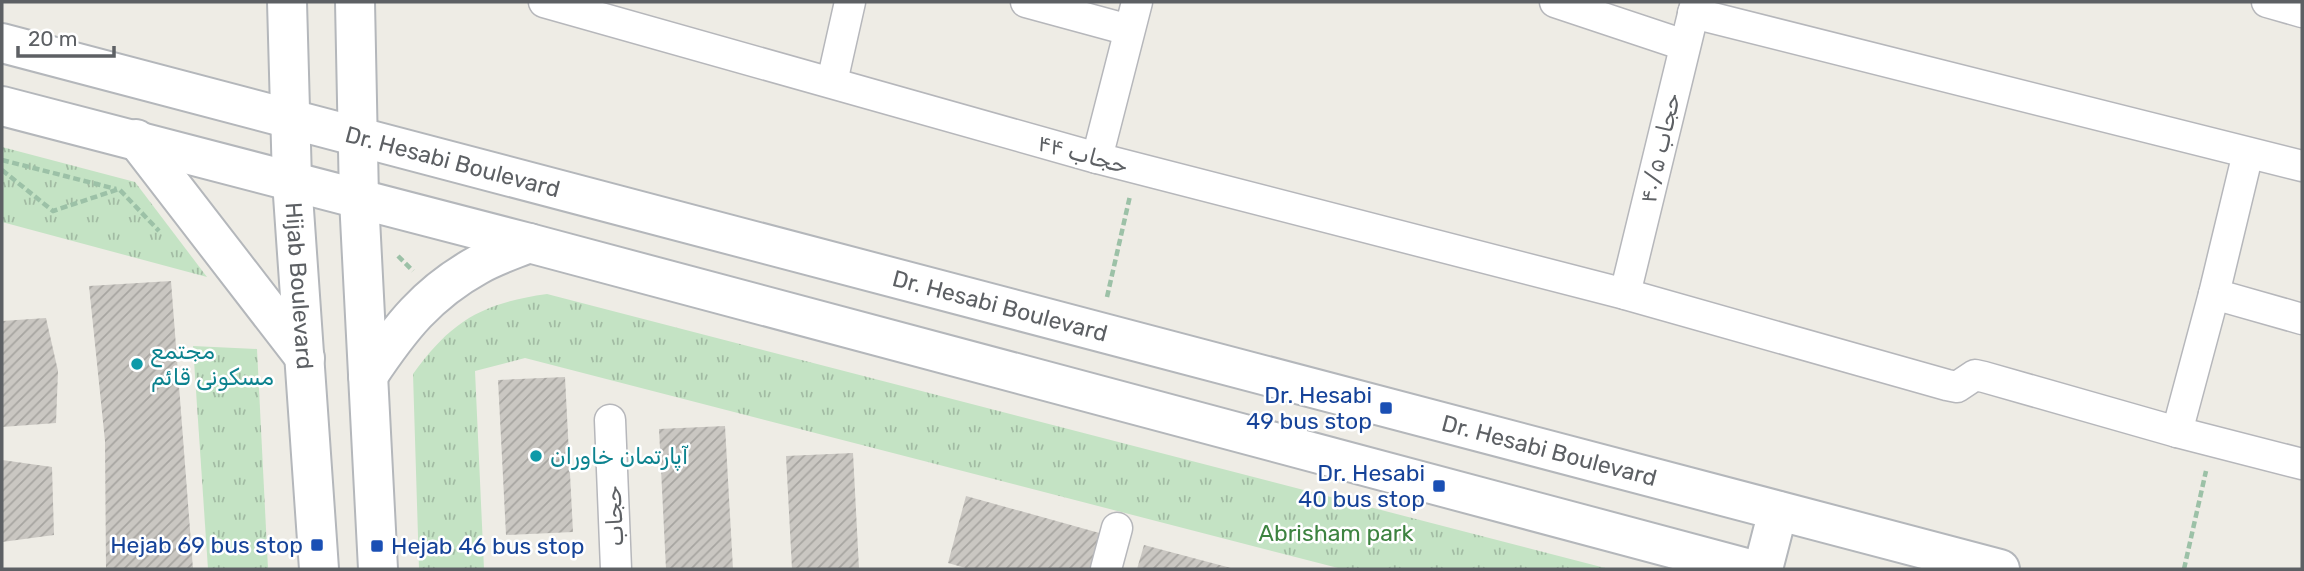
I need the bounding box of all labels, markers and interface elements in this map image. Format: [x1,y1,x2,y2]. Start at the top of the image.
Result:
scale bar [18,14,114,58]
text: 20 m [28,26,77,51]
street label: حجاب ۴۰/۵ [1634,90,1686,206]
street label: Dr. Hesabi Boulevard [342,120,563,203]
street label: حجاب ۴۴ [1035,129,1131,179]
street label: Hijab Boulevard [280,201,319,370]
street label: Dr. Hesabi Boulevard [889,264,1110,347]
place label: مجتمع مسکونی قائم [151,337,274,392]
marker: مجتمع مسکونی قائم [129,356,145,372]
place label: Dr. Hesabi 49 bus stop [1246,381,1372,435]
marker: Dr. Hesabi 49 bus stop [1378,400,1394,416]
street label: Dr. Hesabi Boulevard [1439,409,1660,492]
place label: آپارتمان خاوران [550,442,689,472]
marker: آپارتمان خاوران [528,448,544,464]
place label: Dr. Hesabi 40 bus stop [1298,459,1425,513]
marker: Dr. Hesabi 40 bus stop [1431,478,1447,494]
street label: حجاب [598,485,630,547]
park label: Abrisham park [1259,519,1414,547]
place label: Hejab 69 bus stop [110,531,303,559]
place label: Hejab 46 bus stop [391,532,584,560]
marker: Hejab 69 bus stop [309,537,325,553]
marker: Hejab 46 bus stop [369,538,385,554]

